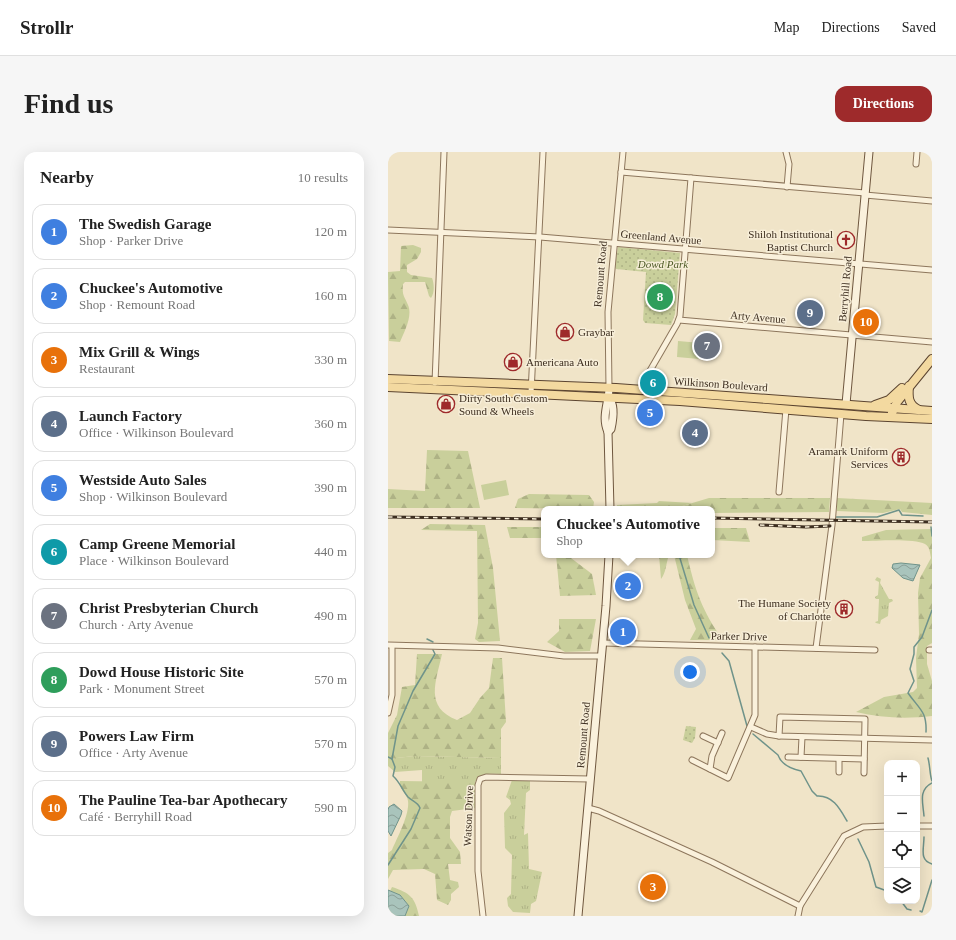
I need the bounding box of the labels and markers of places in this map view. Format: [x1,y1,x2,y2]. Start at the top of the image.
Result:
place label: Shiloh Institutional Baptist Church [748,228,833,253]
church icon: Shiloh Institutional Baptist Church [836,230,856,250]
pin: 8 [647,282,673,312]
pin: 9 [797,298,823,328]
pin: 10 [853,307,879,337]
shop icon: Graybar [555,322,575,342]
place label: Graybar [578,326,614,338]
pin: 7 [694,331,720,361]
shop icon: Americana Auto [503,352,523,372]
place label: Americana Auto [526,356,599,368]
pin: 6 [640,368,666,398]
place label: Dirty South Custom Sound & Wheels [459,392,548,417]
shop icon: Dirty South Custom Sound & Wheels [436,394,456,414]
pin: 5 [637,398,663,428]
pin: 4 [682,418,708,448]
place label: Aramark Uniform Services [808,445,888,470]
building icon: Aramark Uniform Services [891,447,911,467]
pin: 2 [615,571,641,601]
place label: The Humane Society of Charlotte [738,597,831,622]
building icon: The Humane Society of Charlotte [834,599,854,619]
pin: 1 [610,617,636,647]
pin: 3 [640,872,666,902]

